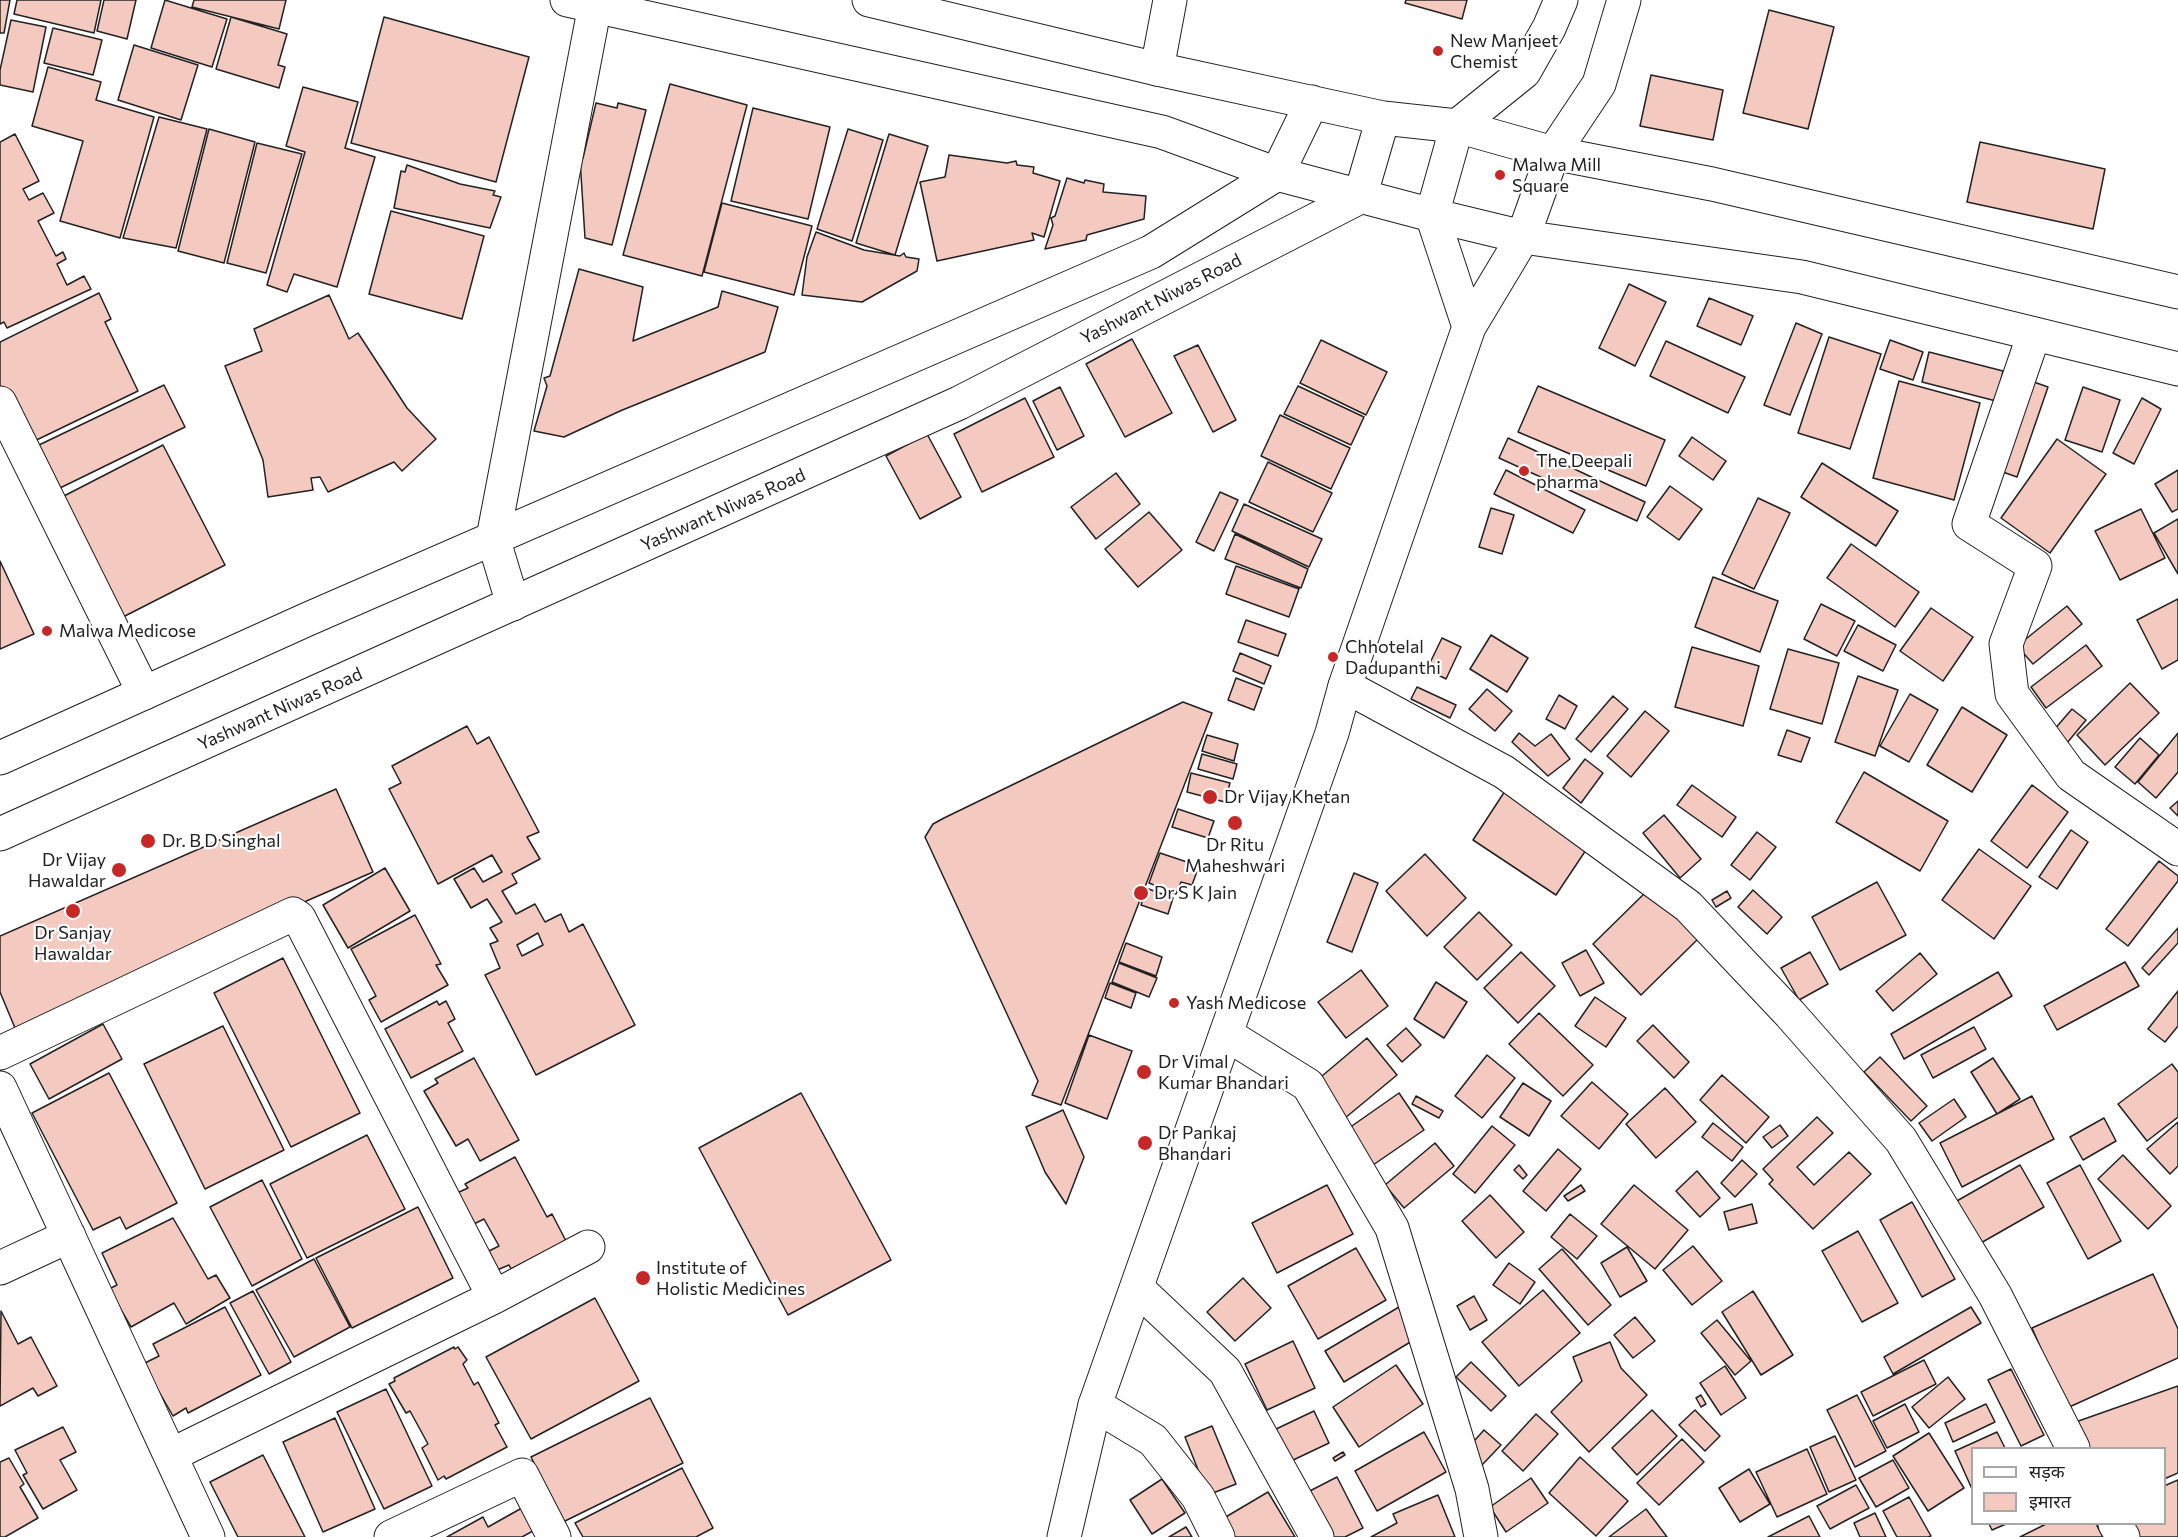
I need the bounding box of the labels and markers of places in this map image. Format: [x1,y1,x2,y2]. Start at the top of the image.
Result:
place label: New Manjeet Chemist [1450,30,1558,72]
marker: New Manjeet Chemist [1431,44,1445,58]
place label: Malwa Mill Square [1512,154,1601,196]
marker: Malwa Mill Square [1493,168,1507,182]
place label: The Deepali pharma [1536,450,1632,492]
marker: The Deepali pharma [1517,464,1531,478]
place label: Malwa Medicose [59,620,196,642]
marker: Malwa Medicose [40,624,54,638]
place label: Chhotelal Dadupanthi [1345,636,1441,678]
marker: Chhotelal Dadupanthi [1326,650,1340,664]
place label: Dr Vijay Khetan [1224,786,1350,808]
marker: Dr Vijay Khetan [1201,788,1219,806]
marker: Dr Ritu Maheshwari [1226,814,1244,832]
place label: Dr. B D Singhal [162,830,281,852]
marker: Dr. B D Singhal [139,832,157,850]
place label: Dr Ritu Maheshwari [1185,834,1285,876]
place label: Dr Vijay Hawaldar [28,849,106,892]
marker: Dr Vijay Hawaldar [110,861,128,879]
place label: Dr S K Jain [1154,882,1237,904]
marker: Dr S K Jain [1132,884,1150,902]
marker: Dr Sanjay Hawaldar [64,902,82,920]
place label: Dr Sanjay Hawaldar [34,922,112,964]
place label: Yash Medicose [1186,992,1306,1014]
marker: Yash Medicose [1167,996,1181,1010]
place label: Dr Vimal Kumar Bhandari [1158,1051,1289,1094]
marker: Dr Vimal Kumar Bhandari [1135,1063,1153,1081]
place label: Dr Pankaj Bhandari [1158,1122,1237,1164]
marker: Dr Pankaj Bhandari [1136,1134,1154,1152]
place label: Institute of Holistic Medicines [656,1257,805,1300]
marker: Institute of Holistic Medicines [634,1269,652,1287]

